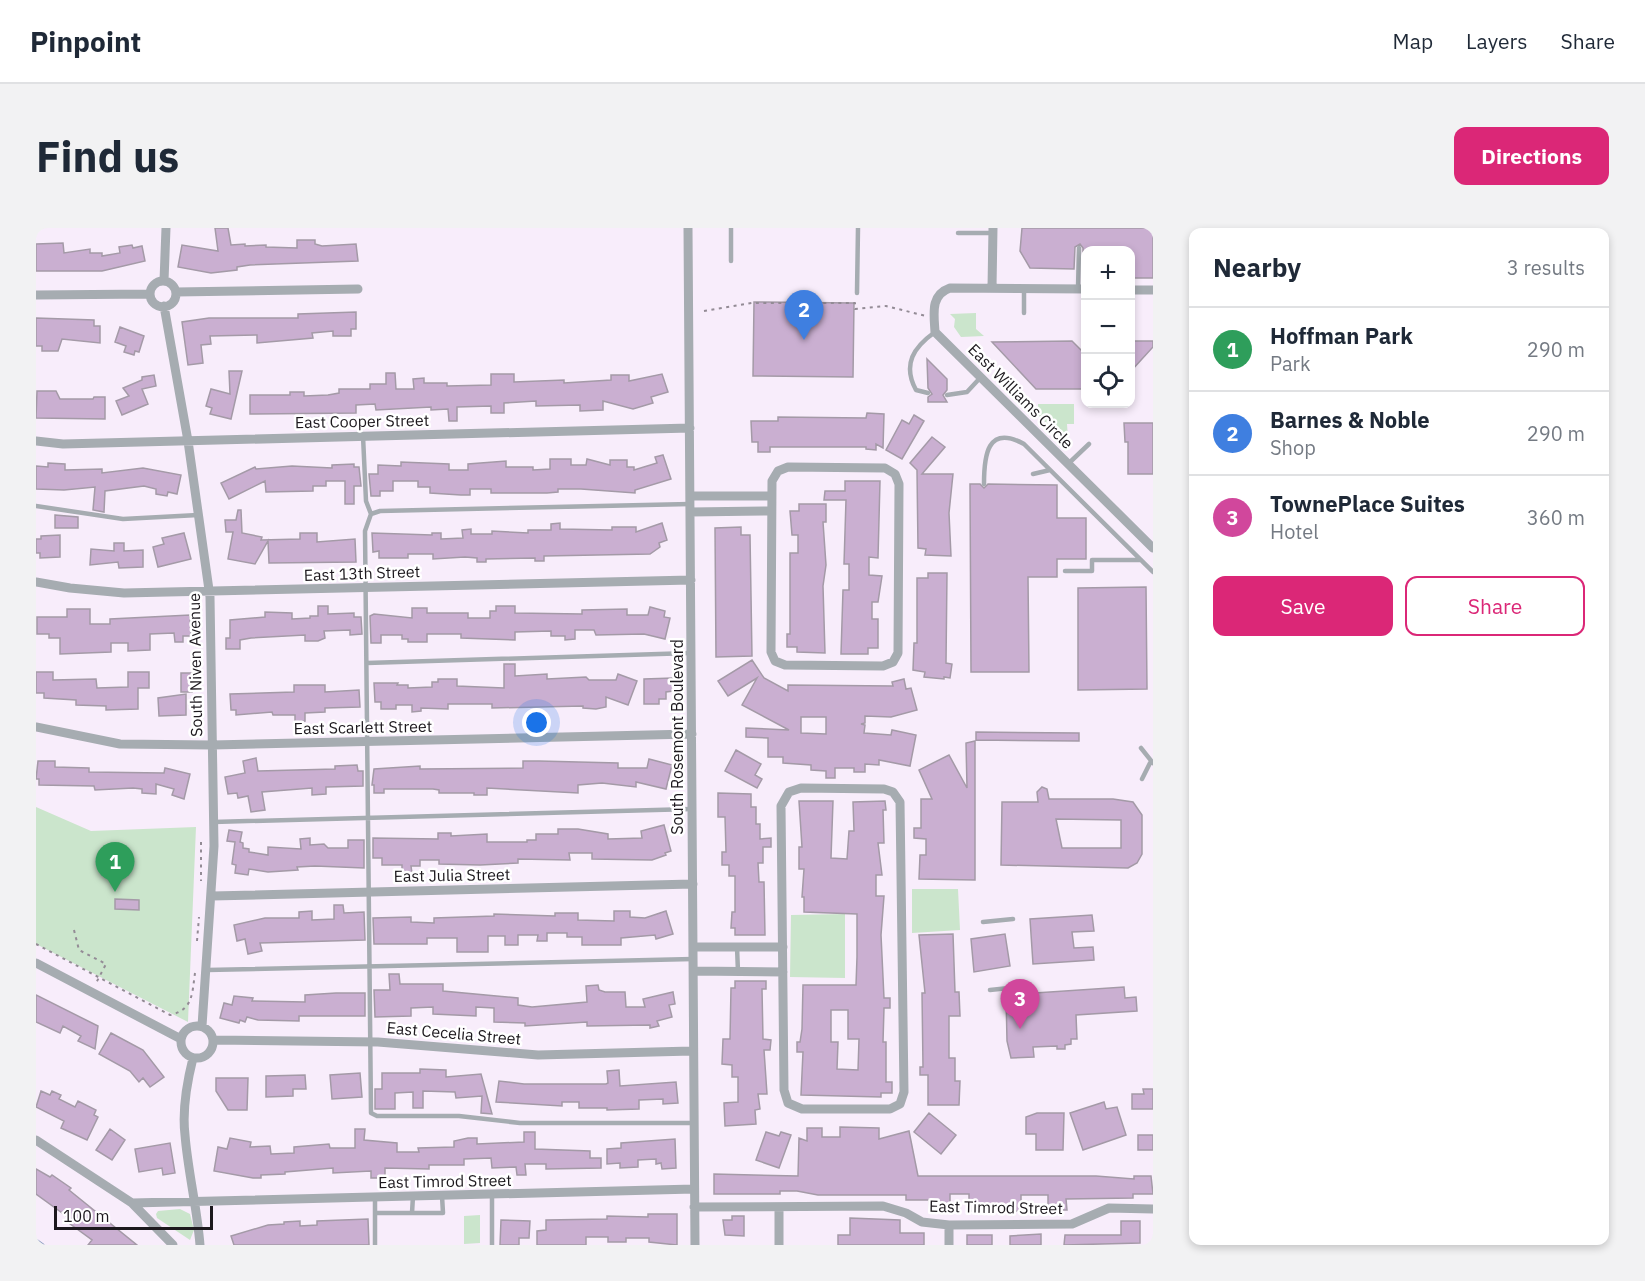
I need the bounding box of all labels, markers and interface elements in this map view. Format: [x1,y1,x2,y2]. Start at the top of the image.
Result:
text: Pinpoint [30,23,141,60]
text: Map [1393,27,1433,55]
text: Layers [1466,27,1528,55]
text: Share [1561,27,1615,55]
button: Directions [1454,127,1609,185]
text: Find us [36,129,179,184]
map controls [1081,246,1135,408]
button: + [1081,246,1135,300]
text: Nearby [1213,250,1301,284]
text: 3 results [1507,254,1585,281]
pin: 2 [784,291,824,340]
button: − [1081,300,1135,354]
text: Hoffman Park [1270,321,1413,350]
text: 1 [1227,336,1239,363]
text: 290 m [1527,336,1585,363]
street label: East Williams Circle [964,339,1078,453]
text: Park [1270,350,1310,377]
button: locate [1081,354,1135,408]
text: Barnes & Noble [1270,405,1430,434]
street label: East Cooper Street [295,410,429,432]
text: 2 [1227,420,1239,447]
text: 290 m [1527,420,1585,447]
text: Shop [1270,434,1316,461]
text: TownePlace Suites [1270,489,1465,518]
text: 3 [1227,504,1239,531]
text: 360 m [1527,504,1585,531]
text: Hotel [1270,518,1319,545]
street label: East 13th Street [303,561,421,585]
button: Save [1213,576,1393,636]
button: Share [1405,576,1585,636]
street label: South Niven Avenue [184,593,206,737]
street label: South Rosemont Boulevard [667,639,687,835]
your location [522,708,551,737]
street label: East Scarlett Street [294,716,432,738]
pin: 1 [96,842,134,892]
street label: East Julia Street [393,864,511,886]
pin: 3 [1000,980,1040,1029]
street label: East Cecelia Street [386,1017,522,1049]
street label: East Timrod Street [378,1170,512,1192]
street label: East Timrod Street [929,1196,1063,1218]
scale bar [54,1203,213,1230]
text: 100 m [63,1206,110,1226]

